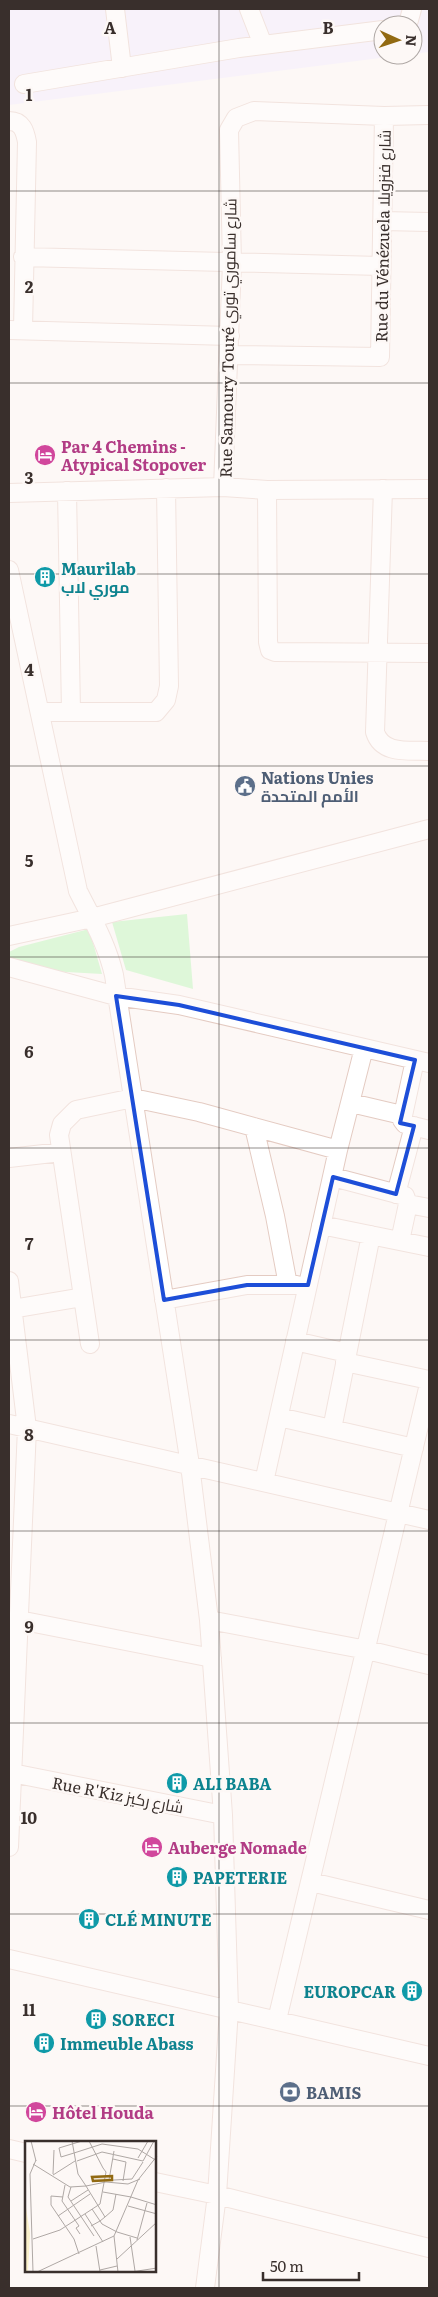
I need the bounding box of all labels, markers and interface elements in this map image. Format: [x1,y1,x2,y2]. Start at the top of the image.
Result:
text: A [104,15,116,39]
text: B [322,15,334,39]
north arrow [373,15,423,65]
text: N [402,34,422,47]
text: 1 [26,82,33,106]
street label: Rue du Vénézuela شارع فنزويلا [368,129,397,343]
street label: Rue Samoury Touré شارع ساموري توري [213,198,244,478]
text: 2 [25,274,34,298]
place label: Par 4 Chemins - Atypical Stopover [61,434,207,476]
hotel icon: Par 4 Chemins - Atypical Stopover [33,443,57,467]
text: 3 [25,465,34,489]
place label: Maurilab موري لاب [61,556,136,600]
building icon: Maurilab موري لاب [33,565,57,589]
text: 4 [24,657,34,681]
place label: Nations Unies الأمم المتحدة [261,765,373,808]
public building icon: Nations Unies الأمم المتحدة [233,774,257,798]
text: 5 [25,848,34,872]
text: 6 [24,1039,34,1063]
text: 7 [25,1231,34,1255]
text: 8 [24,1422,34,1446]
text: 9 [24,1614,34,1638]
street label: Rue R'Kiz شارع ركيز [50,1769,186,1820]
building icon: ALI BABA [165,1771,189,1795]
place label: ALI BABA [193,1771,271,1795]
text: 10 [21,1805,37,1829]
hotel icon: Auberge Nomade [140,1835,164,1859]
place label: Auberge Nomade [168,1835,307,1859]
building icon: PAPETERIE [165,1865,189,1889]
place label: PAPETERIE [193,1865,287,1889]
building icon: CLÉ MINUTE [77,1907,101,1931]
place label: CLÉ MINUTE [105,1907,212,1931]
place label: EUROPCAR [304,1979,396,2003]
building icon: EUROPCAR [400,1979,424,2003]
text: 11 [22,1997,36,2021]
building icon: SORECI [84,2007,108,2031]
place label: SORECI [112,2007,175,2031]
building icon: Immeuble Abass [32,2031,56,2055]
place label: Immeuble Abass [60,2031,194,2055]
bank icon: BAMIS [278,2080,302,2104]
place label: BAMIS [306,2080,361,2104]
hotel icon: Hôtel Houda [24,2100,48,2124]
place label: Hôtel Houda [52,2100,154,2124]
inset map [25,2141,156,2272]
scale bar [263,2250,359,2282]
text: 50 m [270,2254,304,2277]

